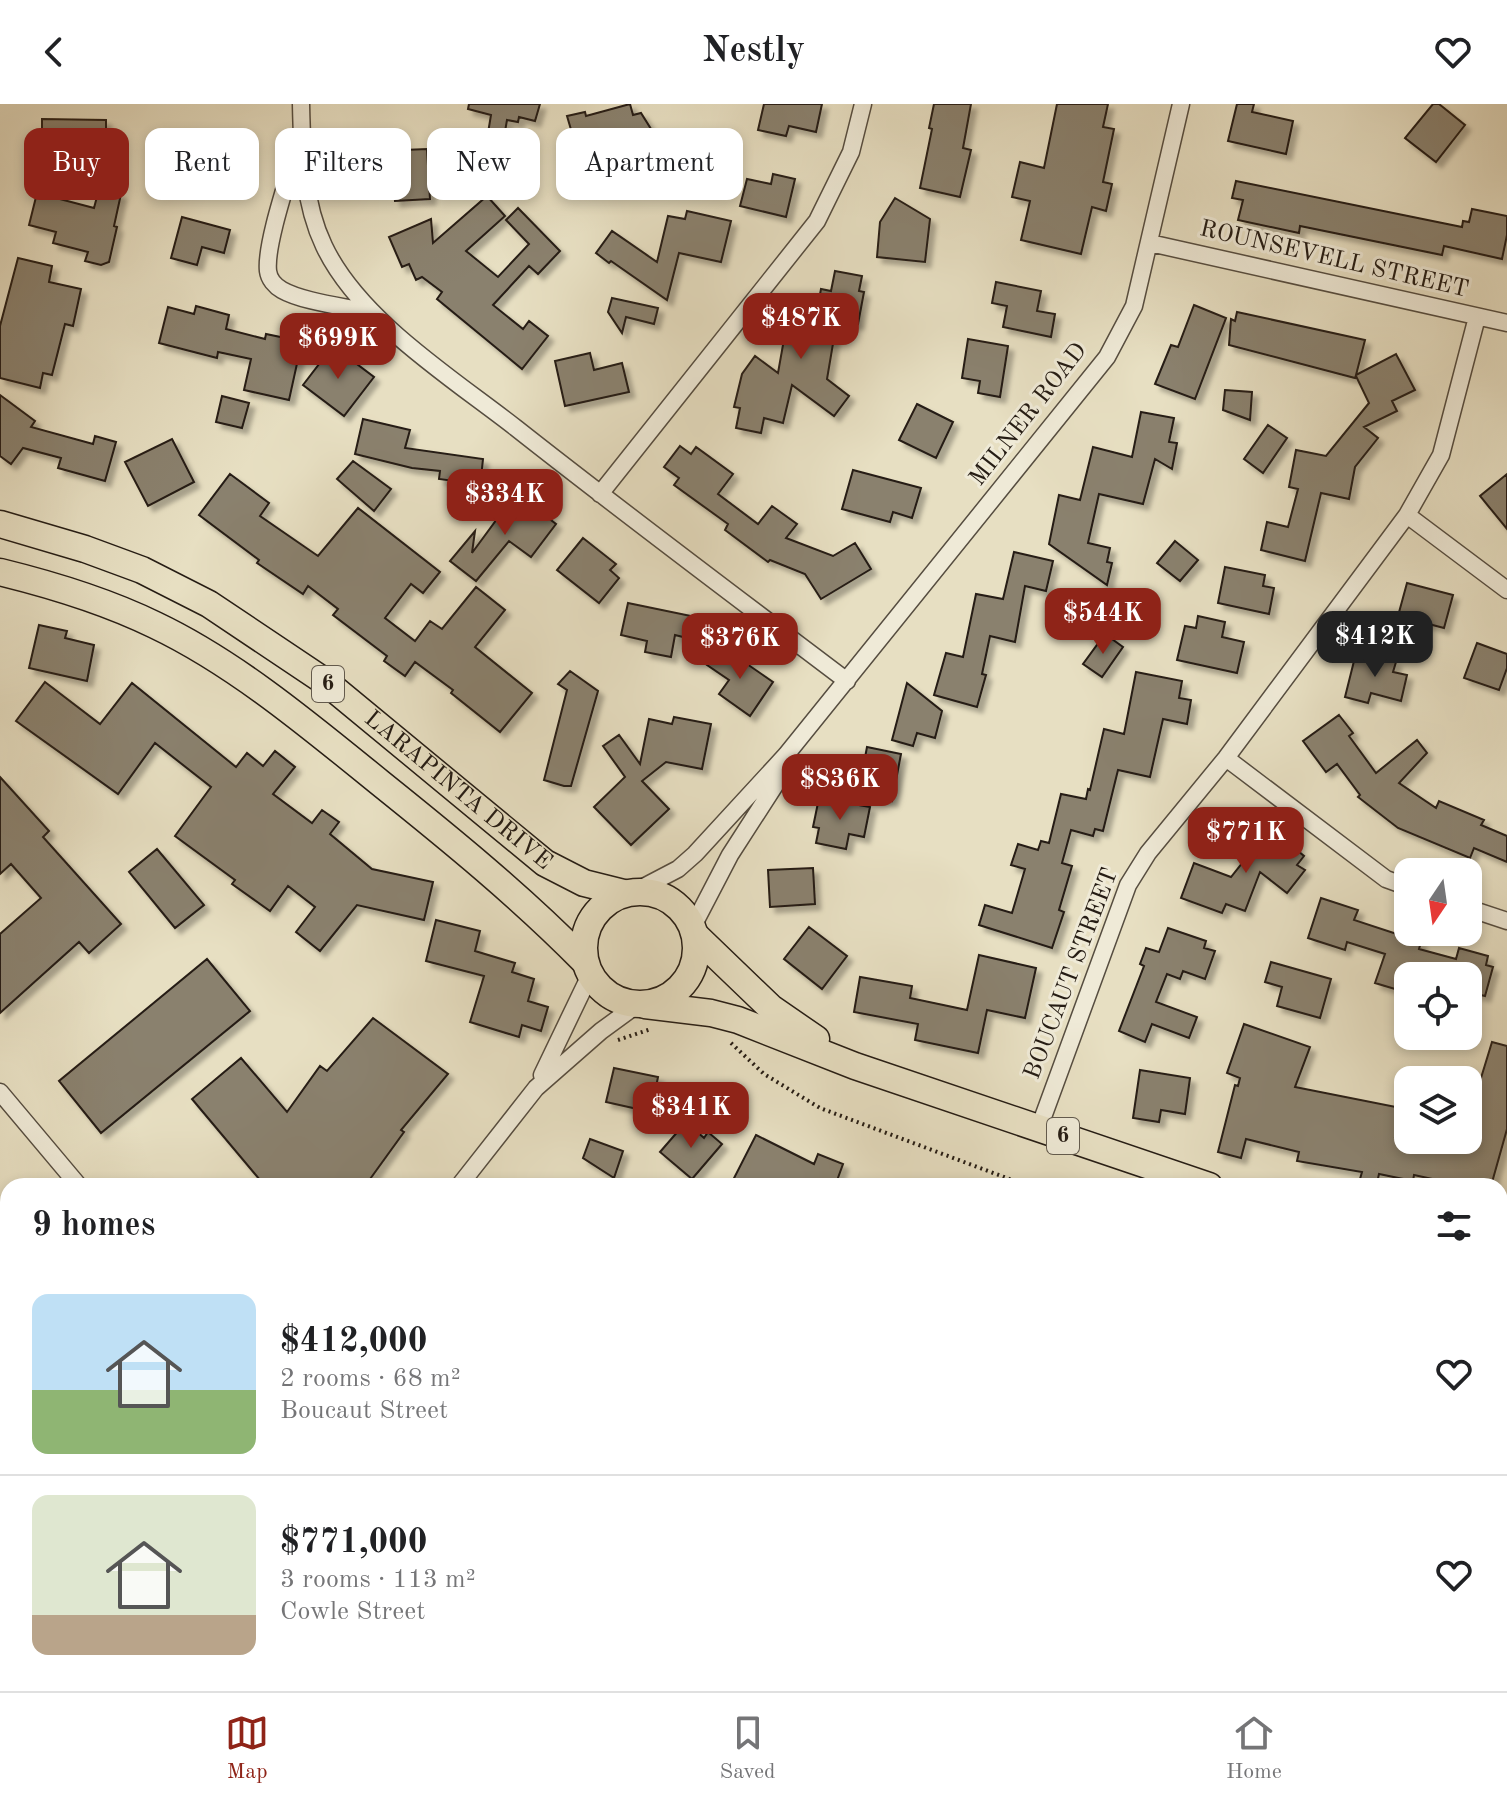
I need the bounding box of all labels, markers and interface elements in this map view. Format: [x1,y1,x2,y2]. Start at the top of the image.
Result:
icon: back [32,30,76,74]
icon: heart [1431,30,1475,74]
text: Nestly [702,34,805,70]
chip: Buy [24,128,129,200]
chip: Rent [145,128,259,200]
chip: Filters [275,128,411,200]
chip: New [427,128,540,200]
chip: Apartment [556,128,743,200]
street label: ROUNSEVELL STREET [1197,217,1471,303]
pin: $487K [745,293,857,361]
text: $487K [761,306,841,332]
pin: $699K [282,313,394,381]
text: $699K [298,326,378,352]
street label: MILNER ROAD [966,339,1092,491]
pin: $334K [449,469,561,537]
text: $334K [465,482,545,508]
pin: $544K [1047,588,1159,656]
text: $544K [1063,601,1143,627]
pin: $412K [1319,611,1431,679]
pin: $376K [684,613,796,681]
text: $412K [1335,624,1415,650]
text: $376K [700,626,780,652]
road number: 6 [312,666,344,702]
street label: LARAPINTA DRIVE [359,707,556,875]
pin: $836K [784,754,896,822]
text: $836K [800,767,880,793]
pin: $771K [1190,807,1302,875]
text: $771K [1206,820,1286,846]
north arrow [1394,858,1482,946]
map controls [1394,858,1482,1154]
street label: BOUCAUT STREET [1021,865,1123,1083]
button: locate [1394,962,1482,1050]
button: layers [1394,1066,1482,1154]
pin: $341K [635,1082,747,1150]
text: $341K [651,1095,731,1121]
road number: 6 [1047,1118,1079,1154]
icon: filters [1432,1204,1476,1248]
text: 9 homes [32,1209,155,1243]
text: $412,000 [280,1325,428,1359]
icon: home [96,1326,192,1422]
icon: heart [1432,1352,1476,1396]
text: 2 rooms · 68 m² [280,1366,461,1392]
text: Boucaut Street [280,1398,448,1424]
text: $771,000 [280,1526,428,1560]
icon: home [96,1527,192,1623]
icon: heart [1432,1553,1476,1597]
text: 3 rooms · 113 m² [280,1567,476,1593]
text: Cowle Street [280,1599,425,1625]
tab: Map [225,1711,269,1786]
tab: Saved [720,1711,776,1786]
tab: Home [1226,1711,1282,1786]

